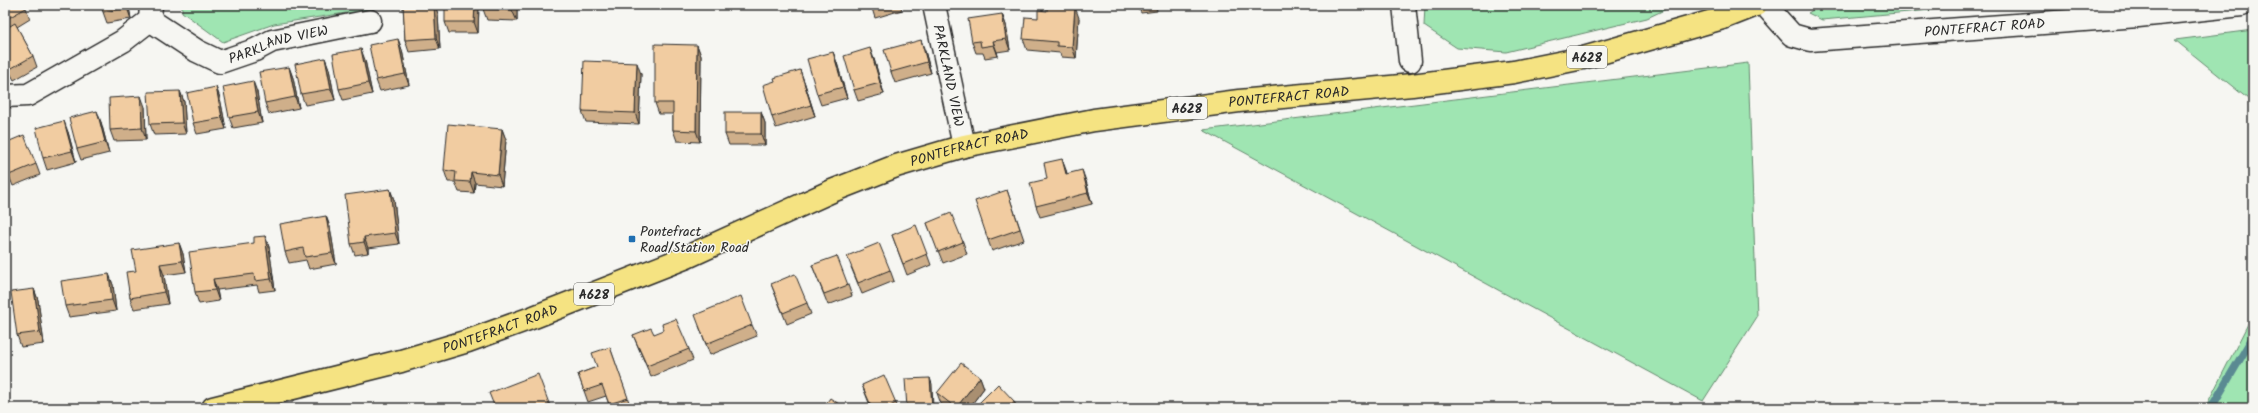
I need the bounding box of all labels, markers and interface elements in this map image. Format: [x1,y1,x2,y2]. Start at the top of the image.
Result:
street label: PONTEFRACT ROAD [1923,13,2046,44]
street label: PARKLAND VIEW [226,20,330,70]
street label: PARKLAND VIEW [926,23,970,129]
road number: A628 [1567,46,1607,68]
street label: PONTEFRACT ROAD [1227,81,1350,114]
road number: A628 [1167,97,1207,119]
street label: PONTEFRACT ROAD [908,123,1031,173]
place label: Pontefract Road/Station Road [640,221,750,259]
marker: Pontefract Road/Station Road [627,234,637,244]
road number: A628 [574,283,614,305]
street label: PONTEFRACT ROAD [440,299,561,360]

